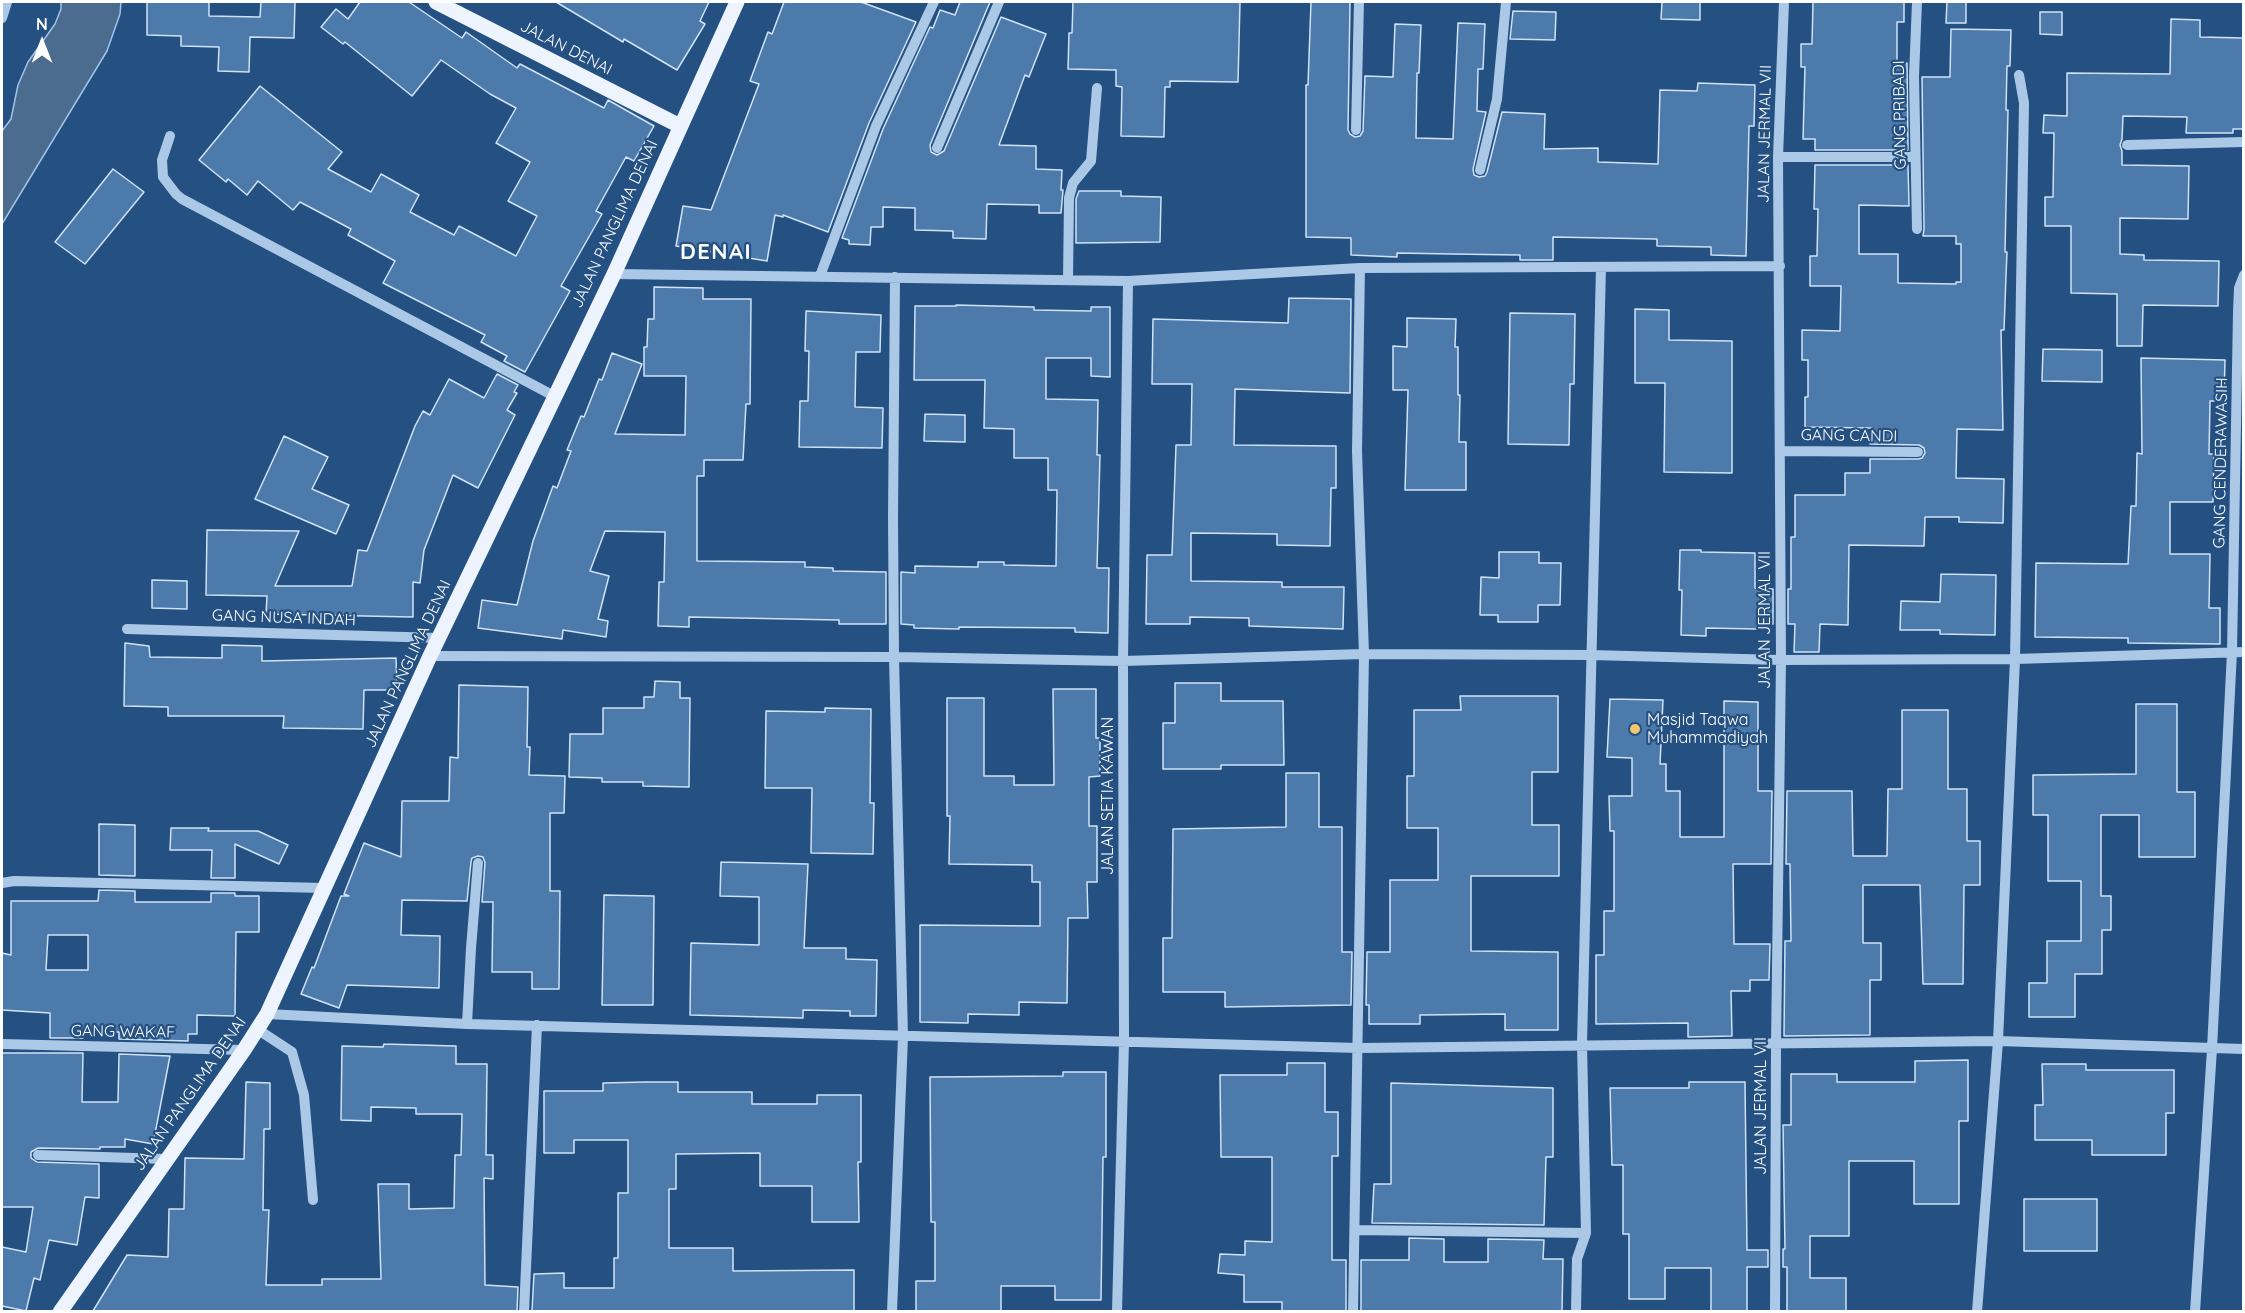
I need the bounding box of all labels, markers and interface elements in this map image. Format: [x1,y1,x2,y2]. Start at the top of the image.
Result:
north arrow [12,12,72,72]
text: N [36,14,48,34]
street label: JALAN DENAI [517,17,615,79]
street label: GANG PRIBADI [1889,60,1911,170]
street label: JALAN JERMAL VII [1754,65,1776,203]
street label: JALAN PANGLIMA DENAI [568,137,662,311]
district label: DENAI [680,239,752,265]
street label: GANG CENDERAWASIH [2210,377,2232,549]
street label: GANG CANDI [1801,426,1897,446]
street label: JALAN JERMAL VII [1755,551,1775,689]
street label: JALAN PANGLIMA DENAI [361,577,455,751]
street label: GANG NUSA INDAH [212,606,356,630]
place label: Masjid Taqwa Muhammadiyah [1647,710,1768,748]
street label: JALAN SETIA KAWAN [1098,717,1118,875]
marker: Masjid Taqwa Muhammadiyah [1628,722,1642,736]
street label: JALAN PANGLIMA DENAI [130,1013,250,1175]
street label: GANG WAKAF [71,1021,175,1043]
street label: JALAN JERMAL VII [1751,1037,1771,1175]

